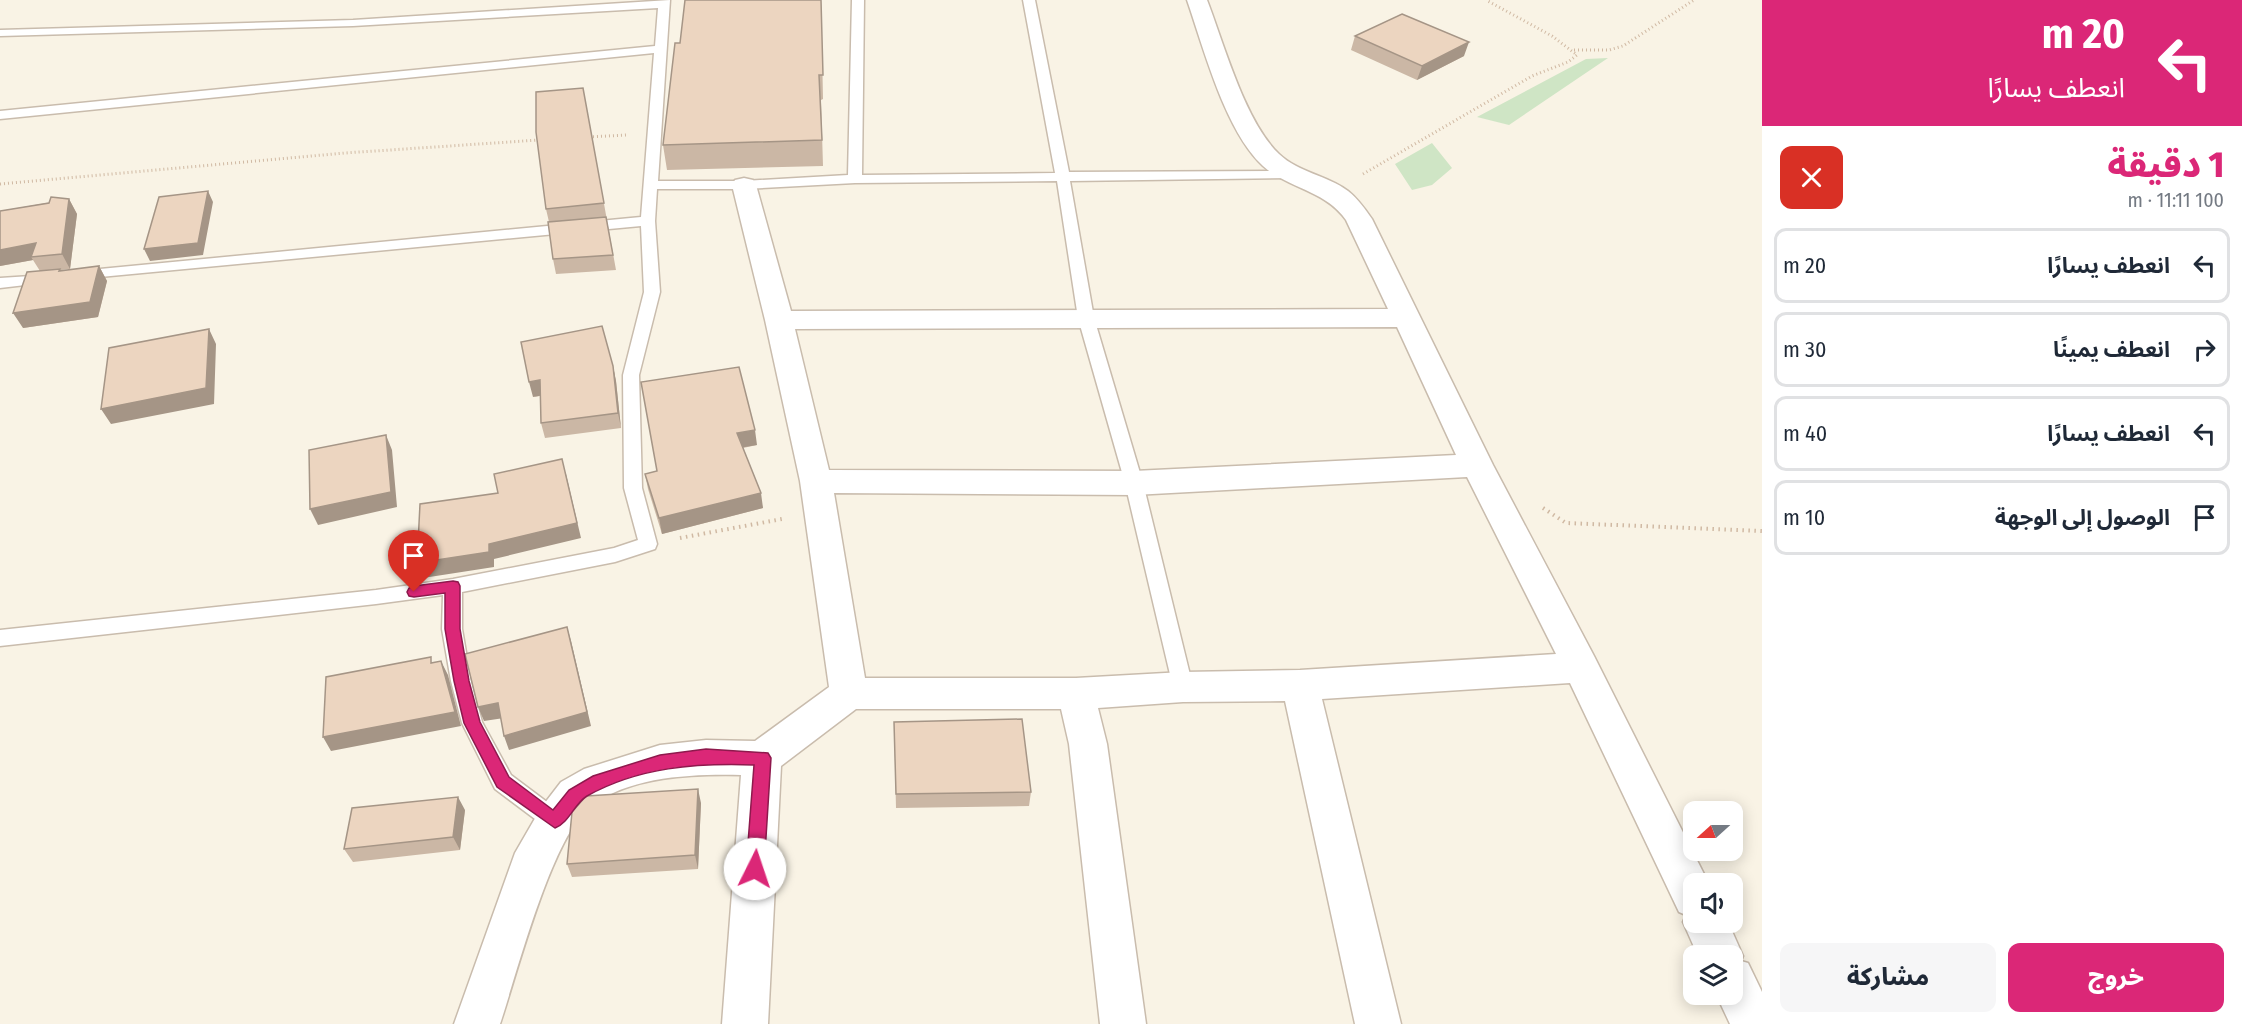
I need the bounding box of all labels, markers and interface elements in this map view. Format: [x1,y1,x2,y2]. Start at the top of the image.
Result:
text: 20 m [2042,9,2125,59]
icon: left [2146,24,2224,102]
text: انعطف يسارًا [1988,72,2125,104]
text: 1 دقيقة [2107,143,2224,187]
button: close [1780,146,1843,209]
text: 100 m · 11:11 [2128,188,2224,212]
icon: left [2188,249,2221,282]
text: 20 m [1783,252,1826,279]
text: انعطف يسارًا [2047,252,2170,279]
icon: right [2188,333,2221,366]
text: 30 m [1783,336,1826,363]
text: انعطف يمينًا [2053,336,2170,363]
icon: left [2188,417,2221,450]
text: 40 m [1783,420,1827,447]
text: انعطف يسارًا [2047,420,2170,447]
icon: arrive [2188,501,2221,534]
text: 10 m [1783,504,1825,531]
text: الوصول إلى الوجهة [1995,504,2170,531]
pin [388,530,439,592]
icon: arrive [397,539,430,572]
north arrow [1683,801,1743,861]
map controls [1683,801,1743,1005]
position arrow [723,837,787,901]
button: sound [1683,873,1743,933]
button: مشاركة [1780,943,1996,1012]
button: خروج [2008,943,2224,1012]
button: layers [1683,945,1743,1005]

